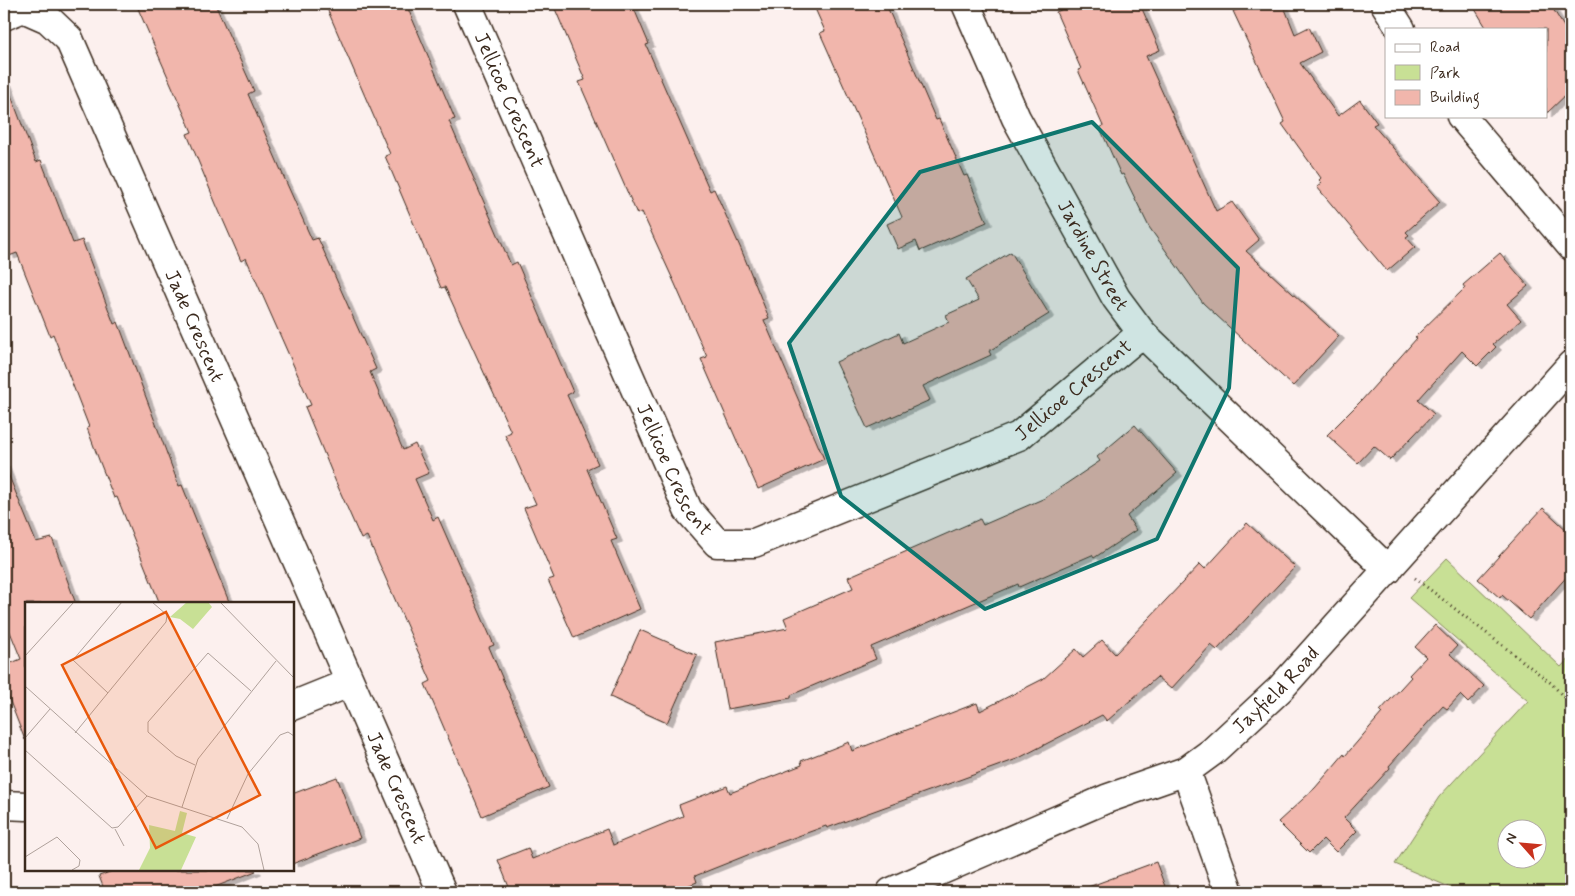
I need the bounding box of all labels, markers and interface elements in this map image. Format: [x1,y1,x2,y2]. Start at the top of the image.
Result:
street label: Jellicoe Crescent [467,28,551,172]
legend [1385,28,1548,118]
text: Road [1430,38,1460,58]
text: Park [1430,64,1460,84]
text: Building [1430,88,1480,109]
street label: Jardine Street [1051,195,1135,317]
street label: Jade Crescent [158,265,231,386]
street label: Jellicoe Crescent [1009,333,1138,447]
street label: Jellicoe Crescent [630,399,718,542]
inset map [25,602,294,871]
street label: Jayfield Road [1226,641,1325,740]
street label: Jade Crescent [360,727,433,848]
north arrow [1498,818,1548,868]
text: N [1501,830,1521,847]

